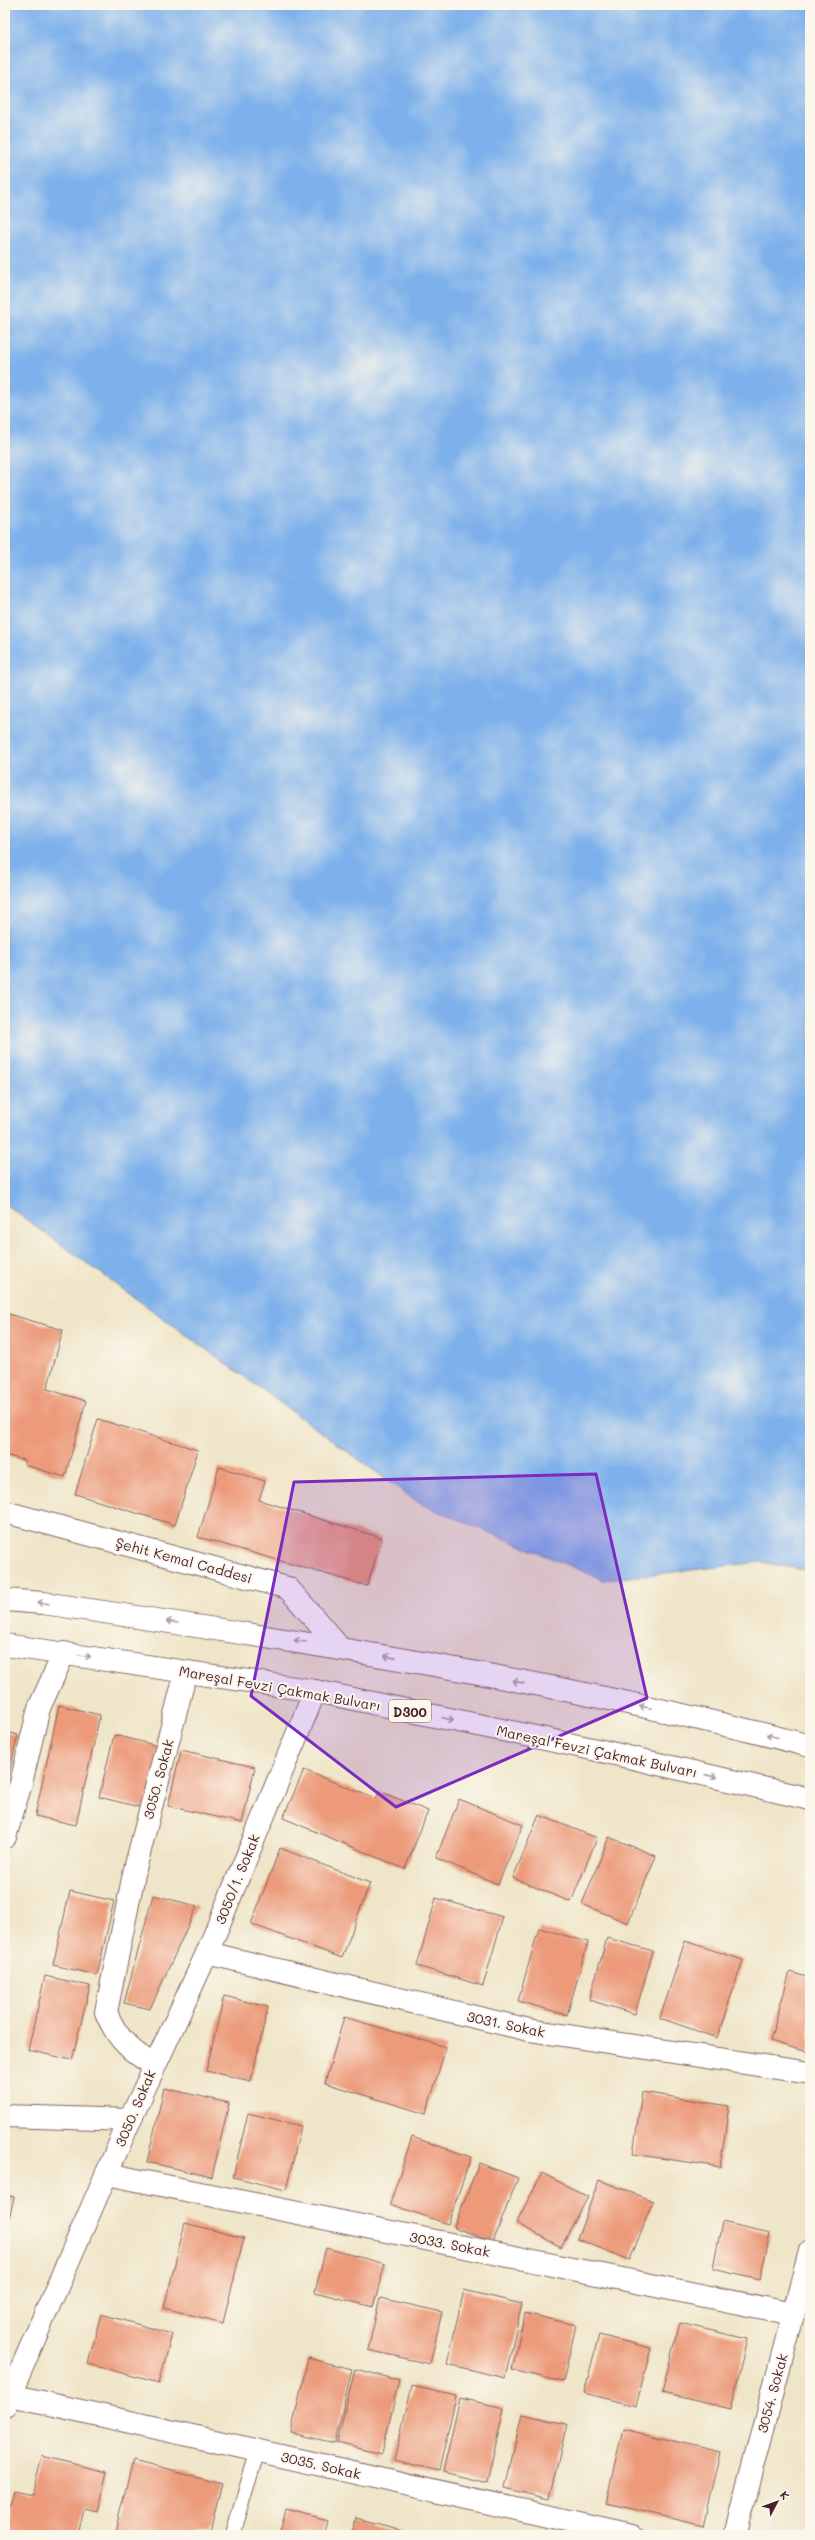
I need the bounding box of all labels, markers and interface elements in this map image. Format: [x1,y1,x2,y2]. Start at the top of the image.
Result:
street label: Şehit Kemal Caddesi [114,1533,254,1587]
one-way arrow [37,1599,50,1607]
one-way arrow [166,1618,179,1626]
one-way arrow [294,1637,307,1645]
one-way arrow [78,1653,91,1661]
one-way arrow [384,1653,397,1661]
street label: Mareşal Fevzi Çakmak Bulvarı [177,1661,383,1715]
one-way arrow [512,1678,525,1686]
road number: D300 [389,1700,431,1722]
one-way arrow [639,1703,652,1711]
one-way arrow [441,1715,454,1723]
street label: Mareşal Fevzi Çakmak Bulvarı [495,1720,699,1782]
one-way arrow [766,1732,779,1739]
street label: 3050. Sokak [138,1737,178,1821]
one-way arrow [705,1773,718,1781]
street label: 3050/1. Sokak [210,1831,264,1927]
street label: 3031. Sokak [465,2006,547,2042]
street label: 3050. Sokak [110,2067,160,2149]
street label: 3033. Sokak [408,2227,492,2261]
street label: 3054. Sokak [752,2351,792,2435]
street label: 3035. Sokak [279,2447,363,2483]
north arrow [757,2482,797,2522]
text: K [777,2487,793,2503]

